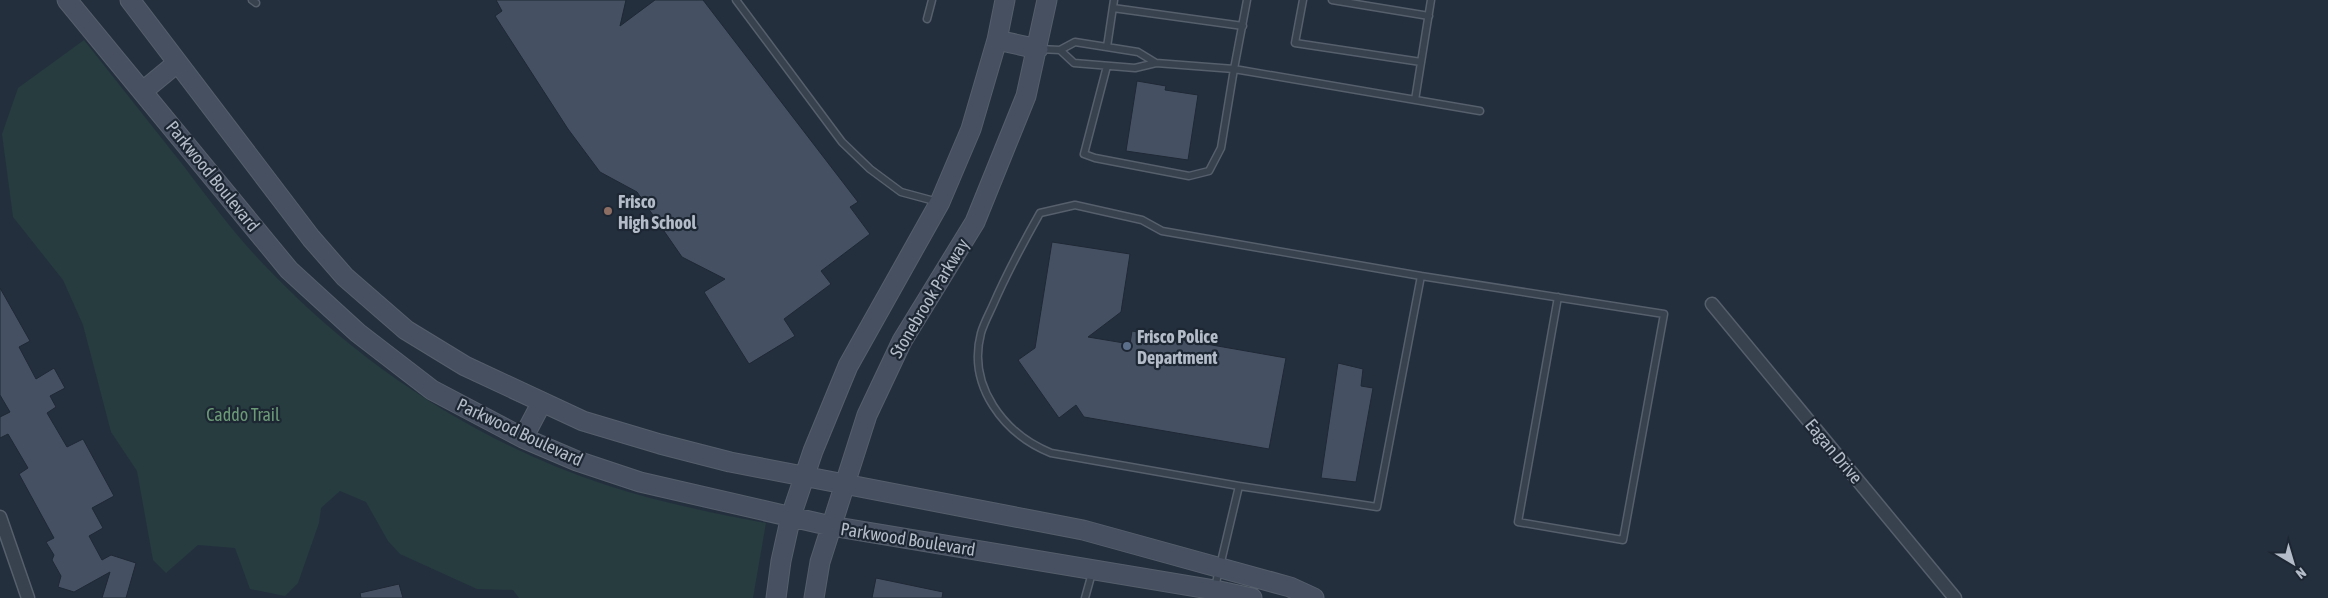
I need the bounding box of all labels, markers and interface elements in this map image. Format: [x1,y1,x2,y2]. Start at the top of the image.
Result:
street label: Parkwood Boulevard [162,116,264,236]
place label: Frisco High School [618,191,696,233]
marker: Frisco High School [602,205,614,217]
street label: Stonebrook Parkway [885,235,973,361]
place label: Frisco Police Department [1137,326,1218,368]
marker: Frisco Police Department [1121,340,1133,352]
street label: Parkwood Boulevard [454,394,586,470]
park label: Caddo Trail [206,404,280,425]
street label: Eagan Drive [1801,414,1867,488]
street label: Parkwood Boulevard [839,518,977,560]
north arrow [2268,538,2318,588]
text: N [2293,564,2309,582]

